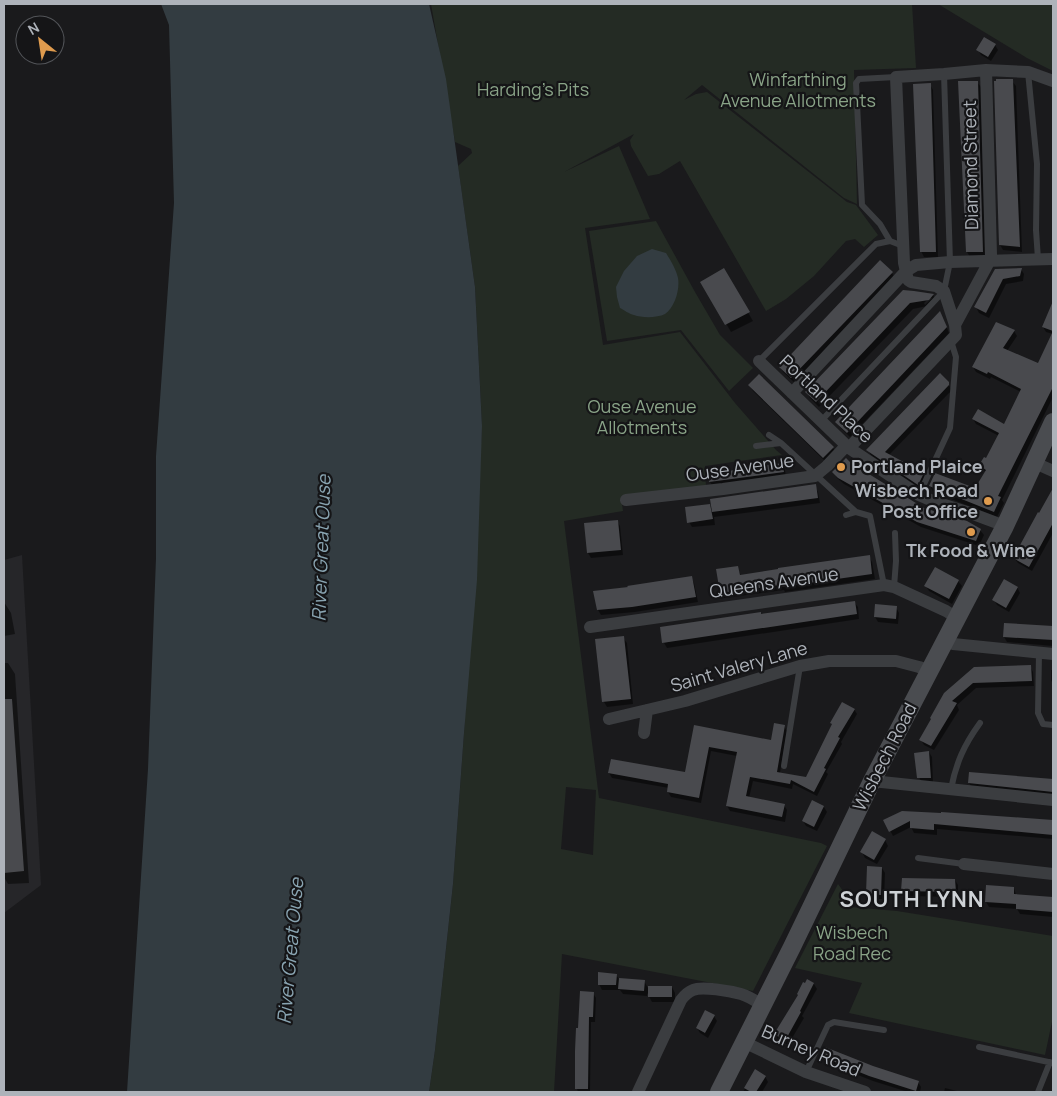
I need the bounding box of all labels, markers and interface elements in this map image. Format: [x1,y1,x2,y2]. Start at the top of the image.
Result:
north arrow [15,15,65,65]
text: N [24,18,42,39]
park label: Winfarthing Avenue Allotments [720,67,876,112]
park label: Harding's Pits [477,77,589,101]
street label: Diamond Street [957,100,983,230]
street label: Portland Place [775,349,879,448]
park label: Ouse Avenue Allotments [588,394,696,439]
street label: Ouse Avenue [684,448,795,486]
place label: Portland Plaice [851,454,983,478]
marker: Portland Plaice [835,461,847,473]
water label: River Great Ouse [305,472,337,622]
place label: Wisbech Road Post Office [854,478,978,523]
marker: Wisbech Road Post Office [982,495,994,507]
marker: Tk Food & Wine [965,526,977,538]
place label: Tk Food & Wine [906,538,1036,562]
street label: Queens Avenue [708,561,840,603]
street label: Saint Valery Lane [667,635,810,697]
street label: Wisbech Road [847,698,922,815]
water label: River Great Ouse [271,875,309,1025]
district label: SOUTH LYNN [840,884,985,914]
park label: Wisbech Road Rec [813,920,891,965]
street label: Burney Road [758,1019,864,1082]

